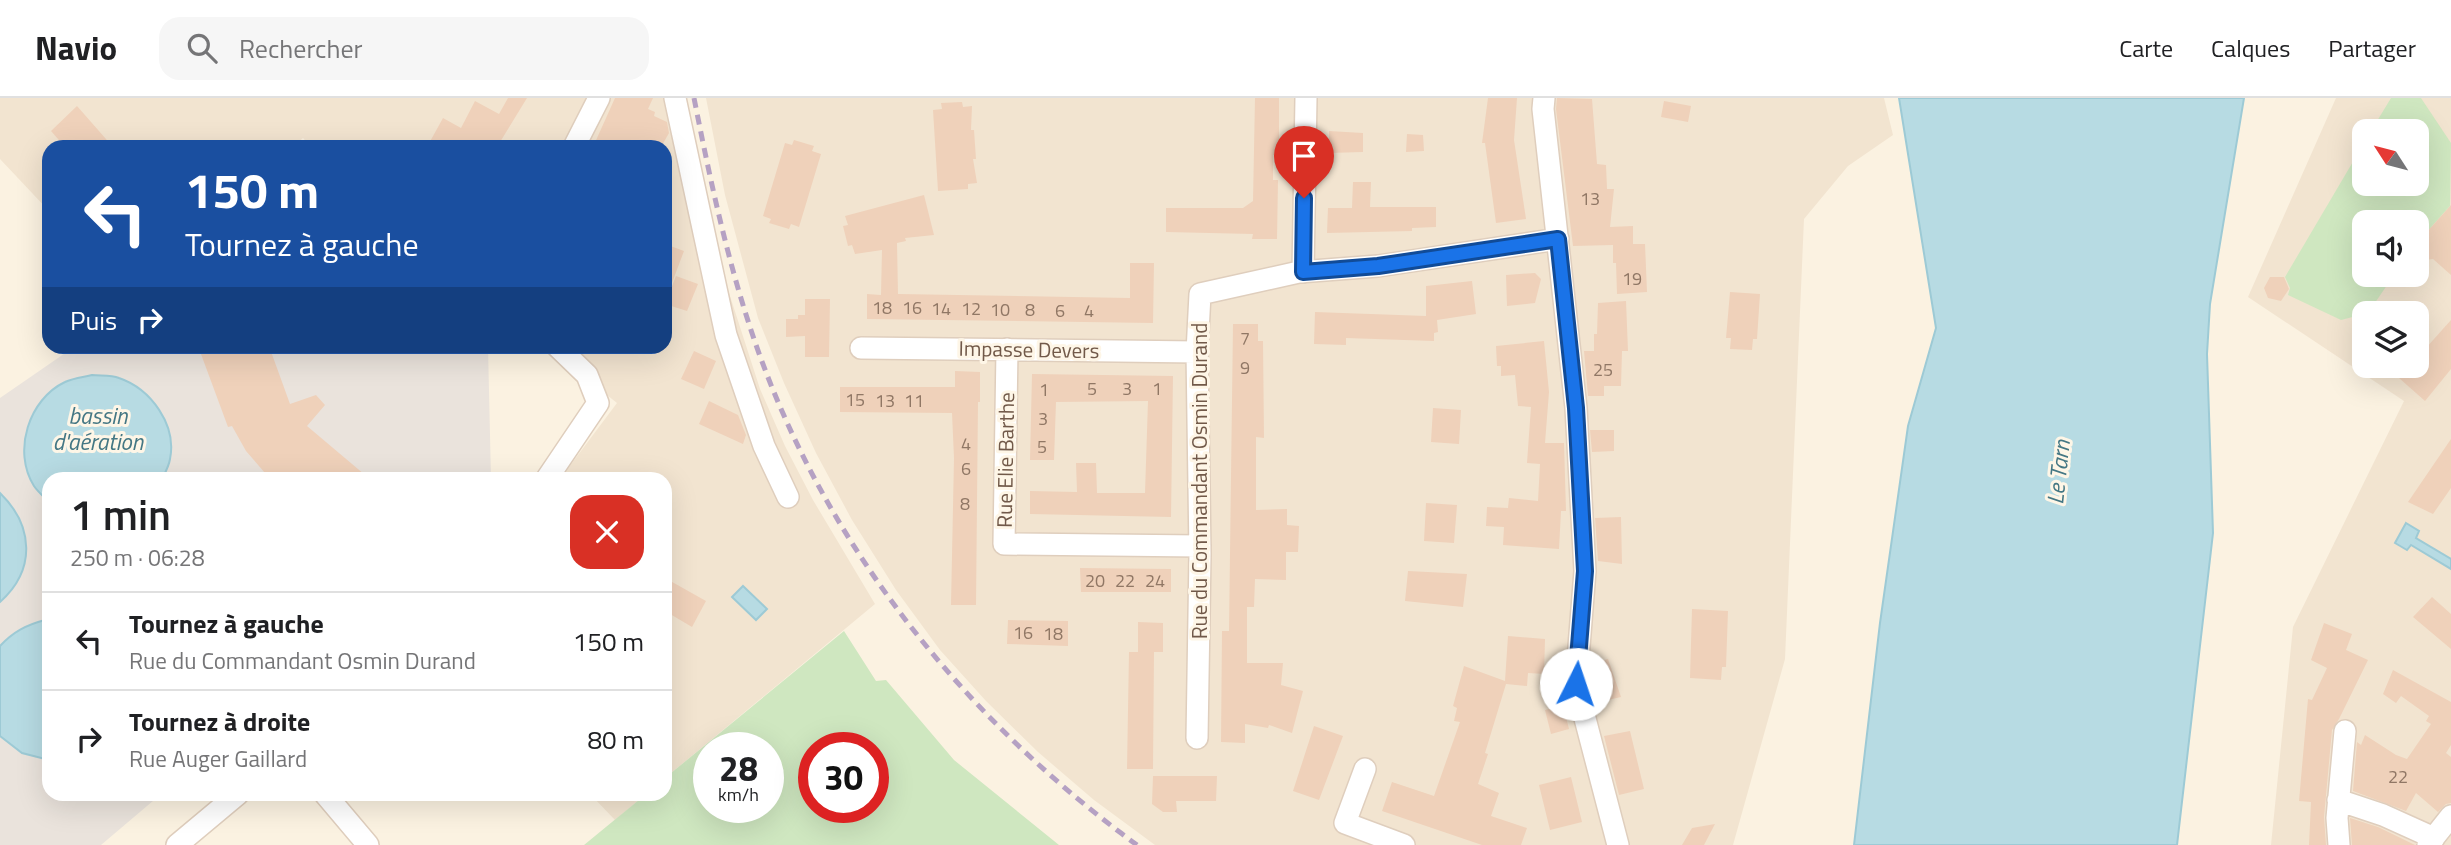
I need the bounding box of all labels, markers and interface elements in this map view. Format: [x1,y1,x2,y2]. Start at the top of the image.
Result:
search box [159,17,649,80]
text: Navio [35,23,117,73]
icon: search [183,29,221,67]
text: Rechercher [239,29,363,68]
text: Carte [2119,30,2173,66]
text: Calques [2211,30,2290,66]
text: Partager [2328,30,2416,66]
north arrow [2352,119,2429,196]
map controls [2352,119,2429,378]
pin [1274,126,1334,198]
icon: arrive [1285,137,1323,175]
text: 150 m [185,152,319,227]
icon: left [70,168,161,259]
house number: 13 [1580,185,1600,212]
button: sound [2352,210,2429,287]
text: Tournez à gauche [185,220,419,268]
house number: 19 [1622,265,1642,292]
house number: 18 [872,294,892,321]
house number: 16 [902,294,922,321]
house number: 14 [931,295,951,322]
house number: 12 [961,295,981,322]
house number: 10 [990,296,1010,323]
house number: 8 [1025,296,1035,323]
house number: 6 [1055,297,1065,324]
house number: 4 [1084,297,1094,324]
text: Puis [70,301,117,340]
icon: right [131,301,169,339]
button: layers [2352,301,2429,378]
street label: Rue du Commandant Osmin Durand [1183,323,1215,639]
house number: 7 [1240,325,1250,352]
street label: Impasse Devers [958,332,1100,366]
house number: 9 [1240,354,1250,381]
house number: 25 [1593,356,1613,383]
house number: 5 [1087,375,1097,402]
house number: 3 [1122,375,1132,402]
house number: 1 [1152,375,1162,402]
house number: 1 [1039,376,1049,403]
house number: 15 [845,386,865,413]
house number: 13 [875,387,895,414]
house number: 11 [904,387,924,414]
street label: Rue Elie Barthe [988,392,1022,528]
water label: bassin d'aération [53,398,144,459]
house number: 3 [1038,405,1048,432]
house number: 4 [961,430,971,457]
house number: 5 [1037,433,1047,460]
water label: Le Tarn [2037,438,2079,506]
house number: 6 [961,455,971,482]
text: 1 min [70,482,171,546]
house number: 8 [960,490,970,517]
button: close [570,495,644,569]
text: 250 m · 06:28 [70,540,205,575]
house number: 20 [1085,567,1105,594]
house number: 22 [1115,567,1135,594]
house number: 24 [1145,567,1165,594]
text: Tournez à gauche [129,604,324,643]
house number: 16 [1013,619,1033,646]
house number: 18 [1043,620,1063,647]
icon: left [70,622,108,660]
text: 150 m [573,622,644,661]
text: Rue du Commandant Osmin Durand [129,643,476,678]
position arrow [1539,647,1613,721]
text: Tournez à droite [129,702,310,741]
icon: right [70,720,108,758]
text: 80 m [587,720,644,759]
speed limit sign: 30 [798,732,889,823]
text: Rue Auger Gaillard [129,741,307,776]
text: 28 [719,741,758,795]
house number: 22 [2388,763,2408,790]
text: km/h [718,781,759,808]

